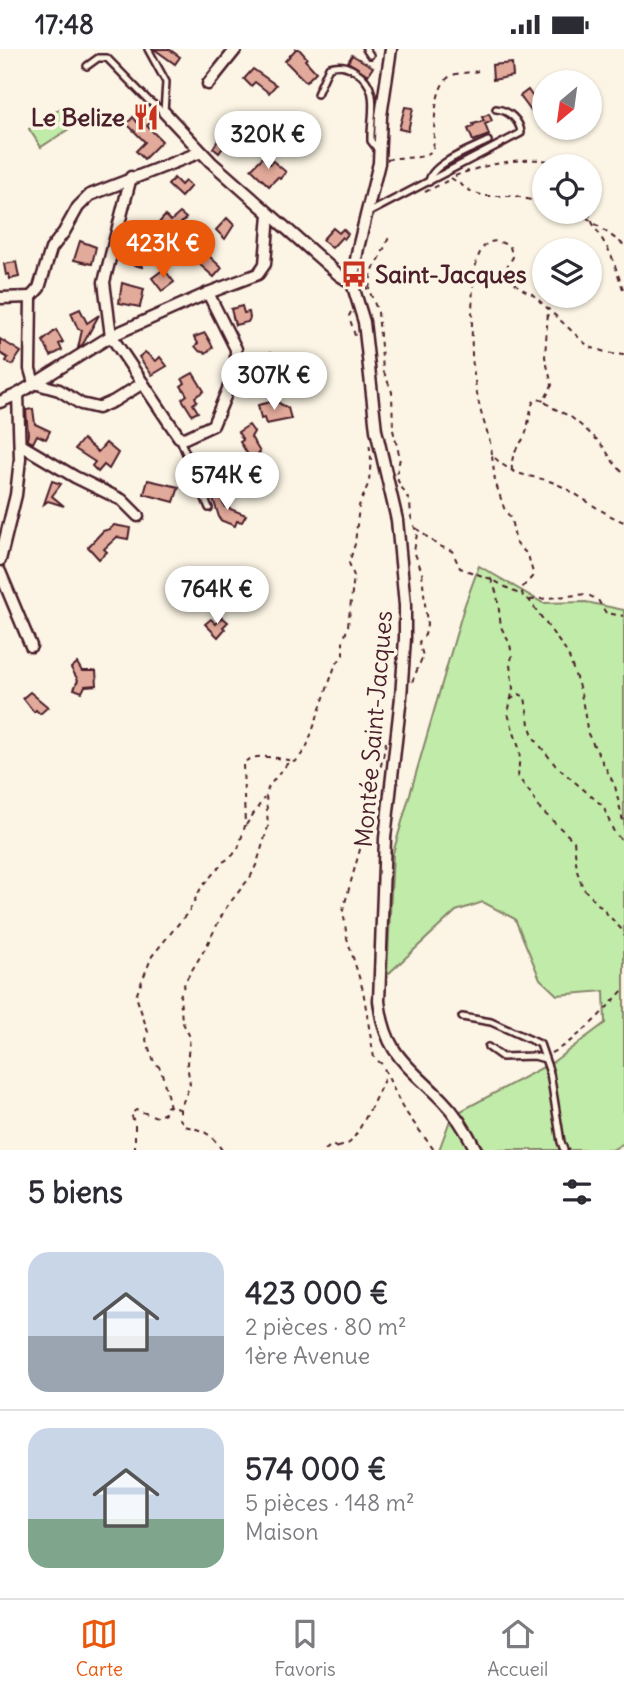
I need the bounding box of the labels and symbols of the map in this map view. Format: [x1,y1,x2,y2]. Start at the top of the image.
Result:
north arrow [532,70,602,140]
place label: Le Belize [31,102,125,132]
restaurant icon: Le Belize [131,102,161,132]
pin: 320K € [211,111,325,171]
pin: 423K € [106,221,220,280]
bus stop icon: Saint-Jacques [339,259,369,289]
place label: Saint-Jacques [375,259,527,289]
pin: 307K € [217,353,331,412]
pin: 574K € [170,453,284,512]
pin: 764K € [160,567,274,626]
street label: Montée Saint-Jacques [348,609,398,849]

